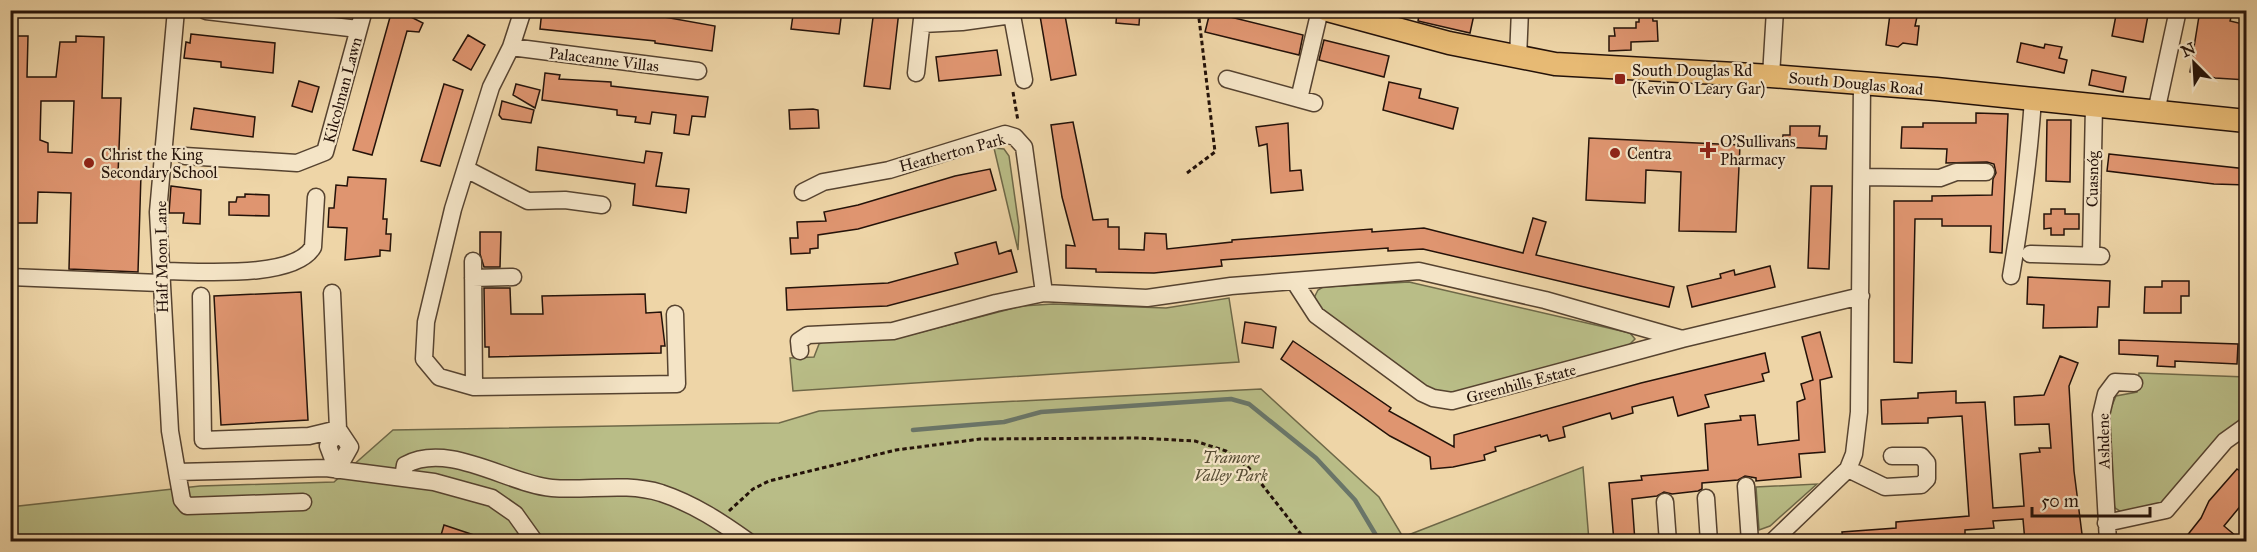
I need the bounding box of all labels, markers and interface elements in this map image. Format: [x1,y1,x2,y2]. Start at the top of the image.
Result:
north arrow [2164,33,2224,93]
street label: Kilcolman Lawn [319,35,366,145]
text: N [2178,38,2199,61]
street label: Palaceanne Villas [548,43,660,76]
place label: South Douglas Rd (Kevin O Leary Gar) [1632,61,1765,99]
street label: South Douglas Road [1788,68,1924,100]
marker: South Douglas Rd (Kevin O Leary Gar) [1613,72,1627,86]
street label: Heatherton Park [897,129,1008,176]
place label: O'Sullivans Pharmacy [1720,132,1796,169]
marker: O'Sullivans Pharmacy [1701,143,1715,157]
place label: Centra [1627,144,1672,163]
place label: Christ the King Secondary School [101,145,218,182]
marker: Centra [1608,146,1622,160]
street label: Cuasnóg [2083,150,2103,207]
marker: Christ the King Secondary School [82,156,96,170]
street label: Half Moon Lane [151,200,172,313]
street label: Greenhills Estate [1464,360,1578,407]
street label: Ashdene [2094,413,2113,470]
park label: Tramore Valley Park [1194,448,1268,485]
scale bar [2032,480,2150,518]
text: 50 m [2041,490,2079,512]

